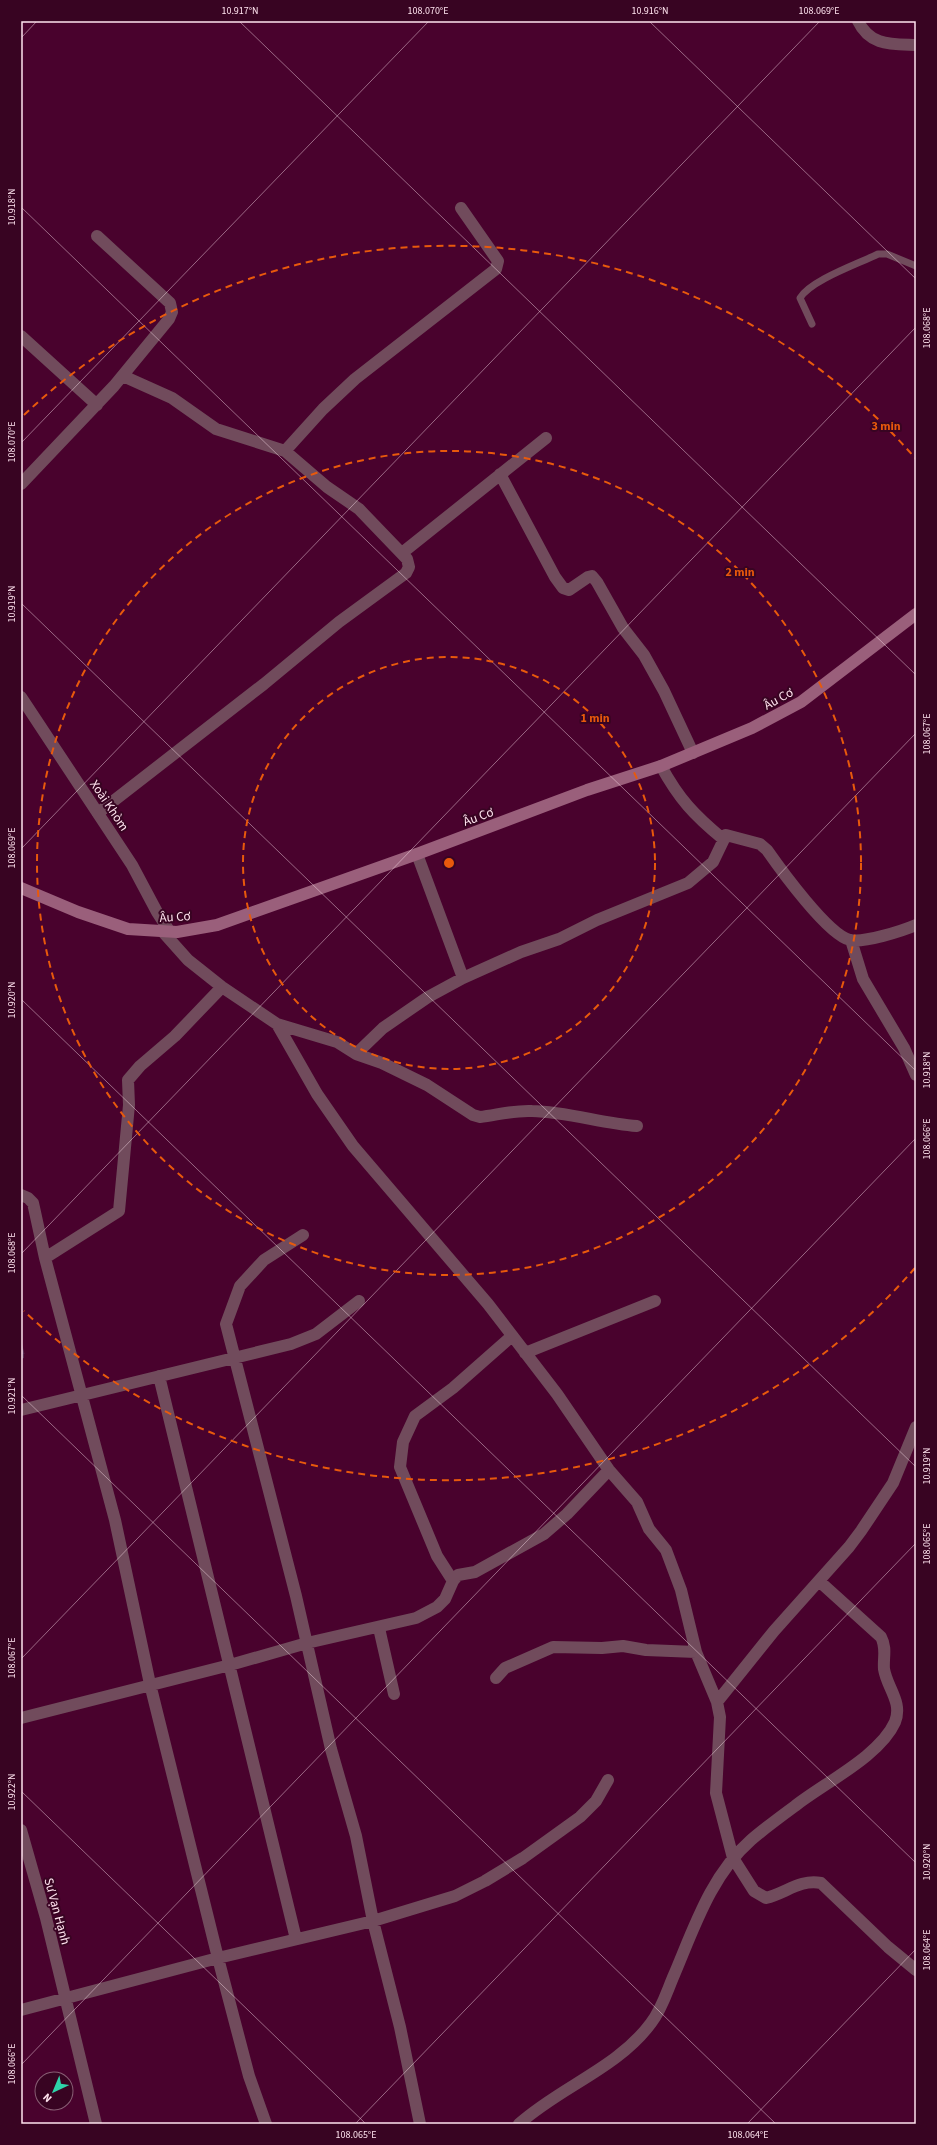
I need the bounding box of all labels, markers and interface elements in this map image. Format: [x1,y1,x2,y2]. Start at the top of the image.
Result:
text: 10.917°N [221,4,259,18]
text: 108.070°E [408,4,448,18]
text: 10.916°N [631,4,669,18]
text: 108.069°E [799,4,839,18]
text: 10.918°N [5,188,19,226]
text: 108.068°E [920,308,934,348]
text: 3 min [871,418,901,435]
text: 108.070°E [5,422,19,462]
text: 2 min [725,564,755,581]
text: 10.919°N [5,585,19,623]
street label: Âu Cơ [761,683,796,714]
text: 1 min [580,710,610,727]
text: 108.067°E [920,714,934,754]
street label: Xoài Khòm [85,776,133,835]
street label: Âu Cơ [461,803,496,831]
text: 108.069°E [5,828,19,868]
centre of rings [442,856,456,870]
street label: Âu Cơ [159,907,191,927]
text: 10.920°N [5,981,19,1019]
text: 10.918°N [920,1051,934,1089]
text: 108.066°E [920,1119,934,1159]
text: 108.068°E [5,1233,19,1273]
text: 10.921°N [5,1377,19,1415]
text: 10.919°N [920,1447,934,1485]
text: 108.065°E [920,1524,934,1564]
text: 108.067°E [5,1638,19,1678]
text: 10.922°N [5,1773,19,1811]
text: 10.920°N [920,1843,934,1881]
street label: Sư Vạn Hạnh [39,1876,75,1947]
text: 108.064°E [920,1930,934,1970]
text: 108.066°E [5,2044,19,2084]
north arrow [34,2071,74,2111]
text: N [40,2090,55,2106]
text: 108.065°E [336,2128,376,2142]
text: 108.064°E [728,2128,768,2142]

